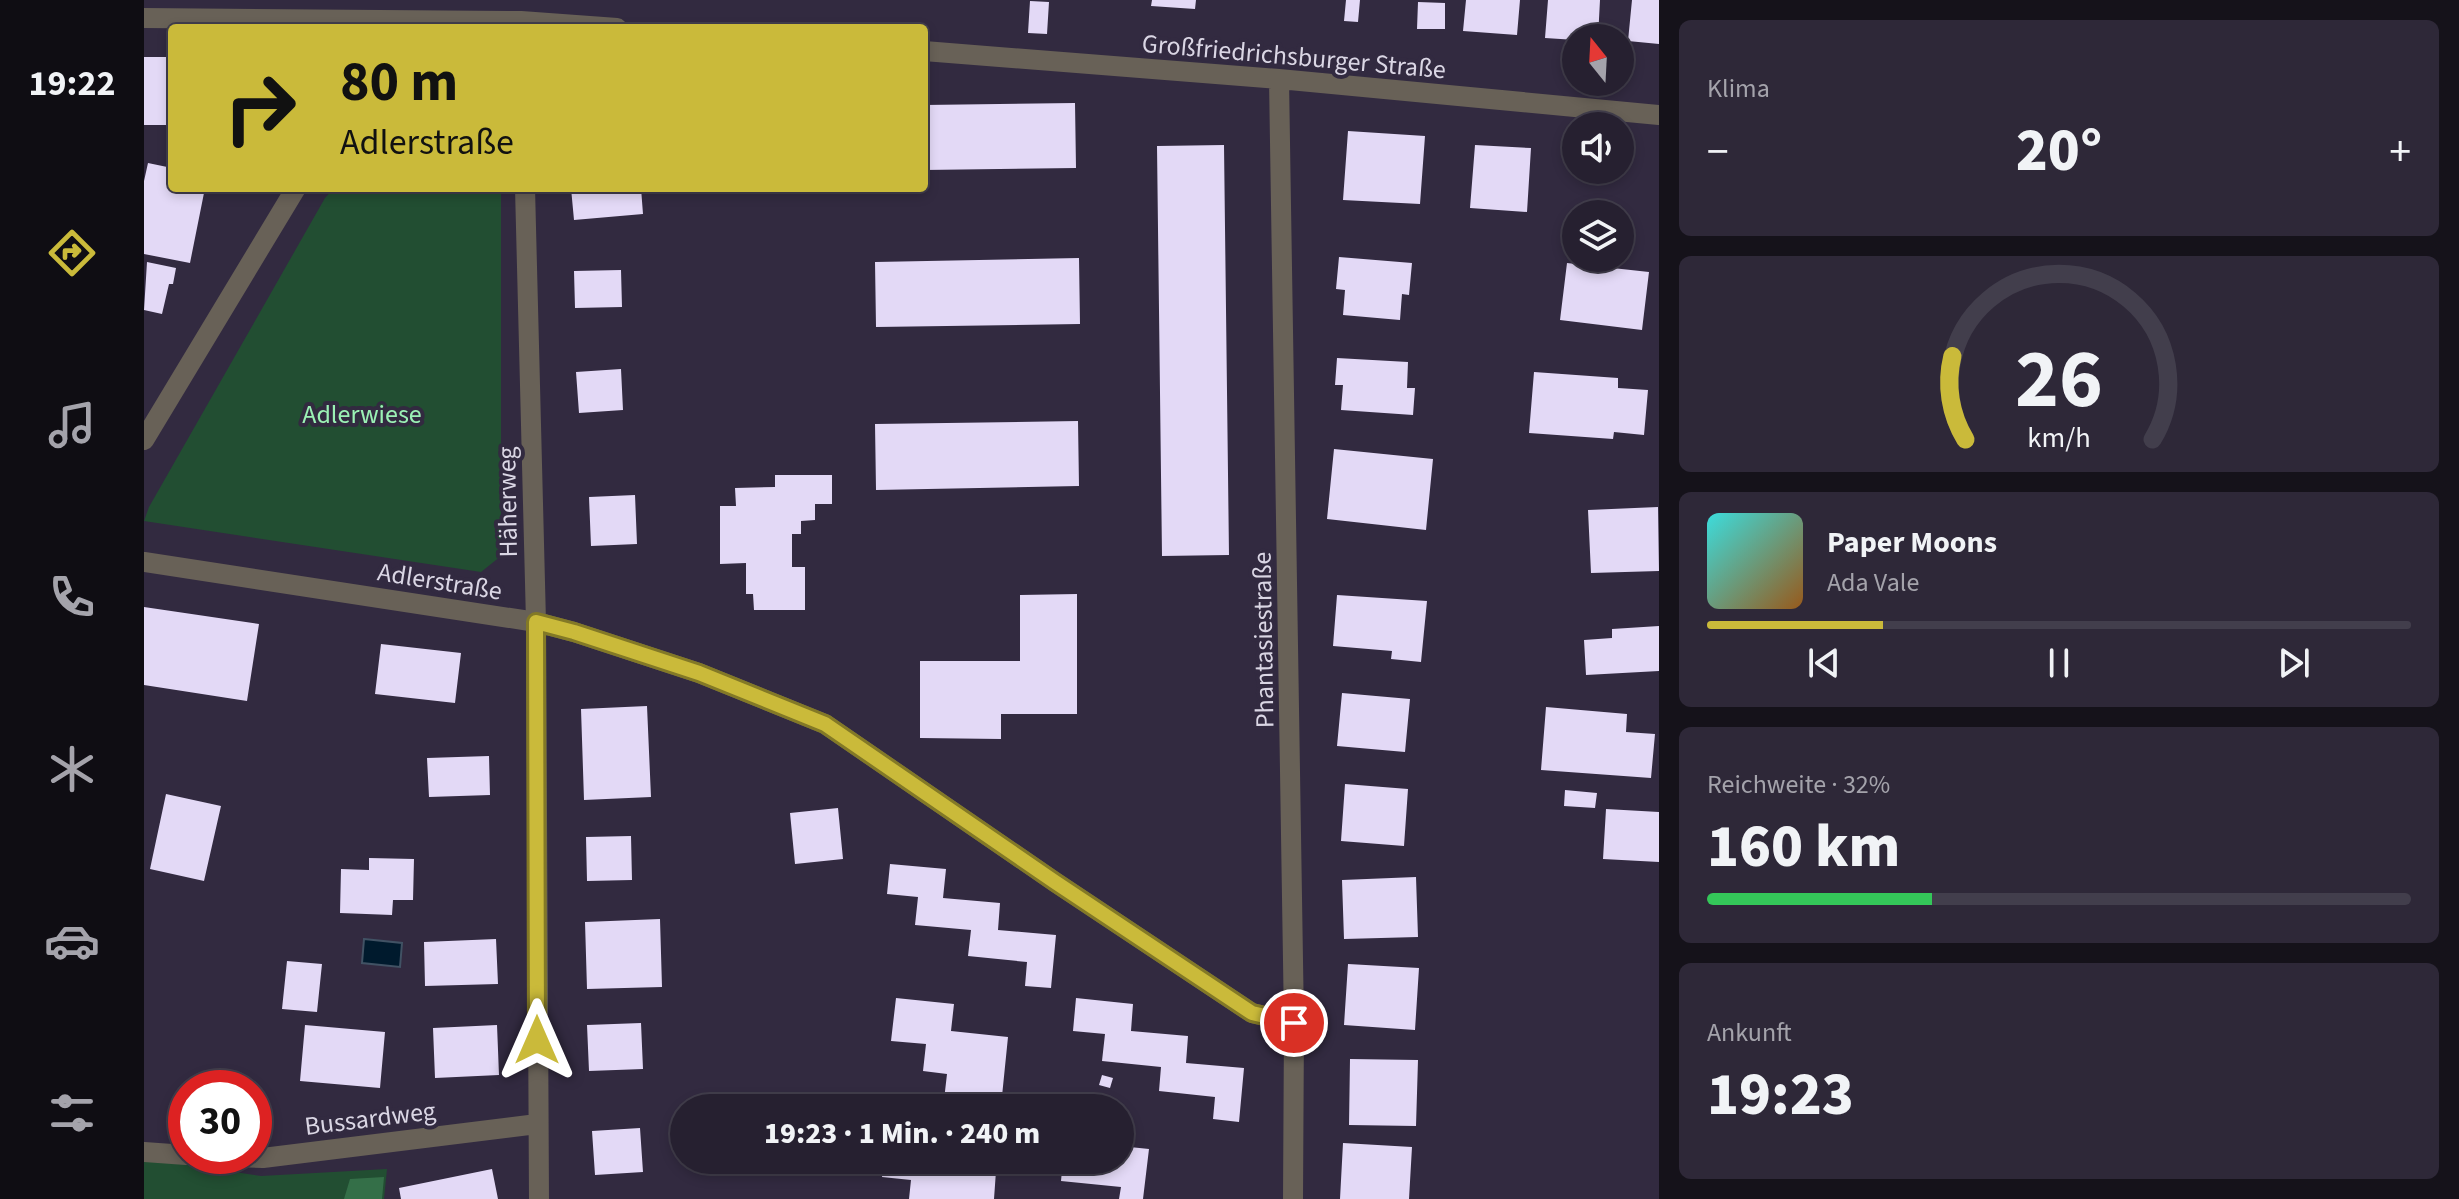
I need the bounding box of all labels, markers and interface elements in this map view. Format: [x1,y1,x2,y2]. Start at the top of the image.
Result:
north arrow [1562,24,1634,96]
map controls [1562,24,1634,272]
street label: Großfriedrichsburger Straße [1140,25,1447,88]
text: 80 m [340,43,458,122]
icon: right [208,56,312,160]
text: 19:22 [29,58,115,109]
text: Klima [1707,70,1770,107]
text: 20° [2016,109,2102,194]
button: sound [1562,112,1634,184]
text: Adlerstraße [340,117,514,168]
text: − [1707,121,1729,184]
text: + [2389,121,2411,184]
button: layers [1562,200,1634,272]
icon: directions [44,225,100,281]
text: 26 [2015,320,2103,438]
park label: Adlerwiese [302,396,422,433]
icon: music [44,397,100,453]
text: km/h [2027,418,2091,458]
street label: Häherweg [488,446,527,558]
text: Paper Moons [1827,521,1997,564]
street label: Phantasiestraße [1243,552,1284,728]
street label: Adlerstraße [375,553,505,610]
text: Ada Vale [1827,564,1919,601]
icon: phone [44,569,100,625]
icon: previous [1802,641,1846,685]
icon: pause [2037,641,2081,685]
icon: next [2272,641,2316,685]
icon: climate [44,741,100,797]
text: Reichweite · 32% [1707,766,1890,803]
text: 160 km [1707,805,1900,890]
icon: car [44,913,100,969]
pin [1260,989,1328,1057]
position arrow [495,998,579,1082]
icon: arrive [1272,1001,1316,1045]
text: Ankunft [1707,1014,1792,1051]
text: 19:23 [1707,1053,1854,1138]
speed limit sign: 30 [168,1070,272,1174]
icon: filters [44,1085,100,1141]
street label: Bussardweg [302,1092,438,1145]
text: 19:23 · 1 Min. · 240 m [764,1112,1040,1155]

